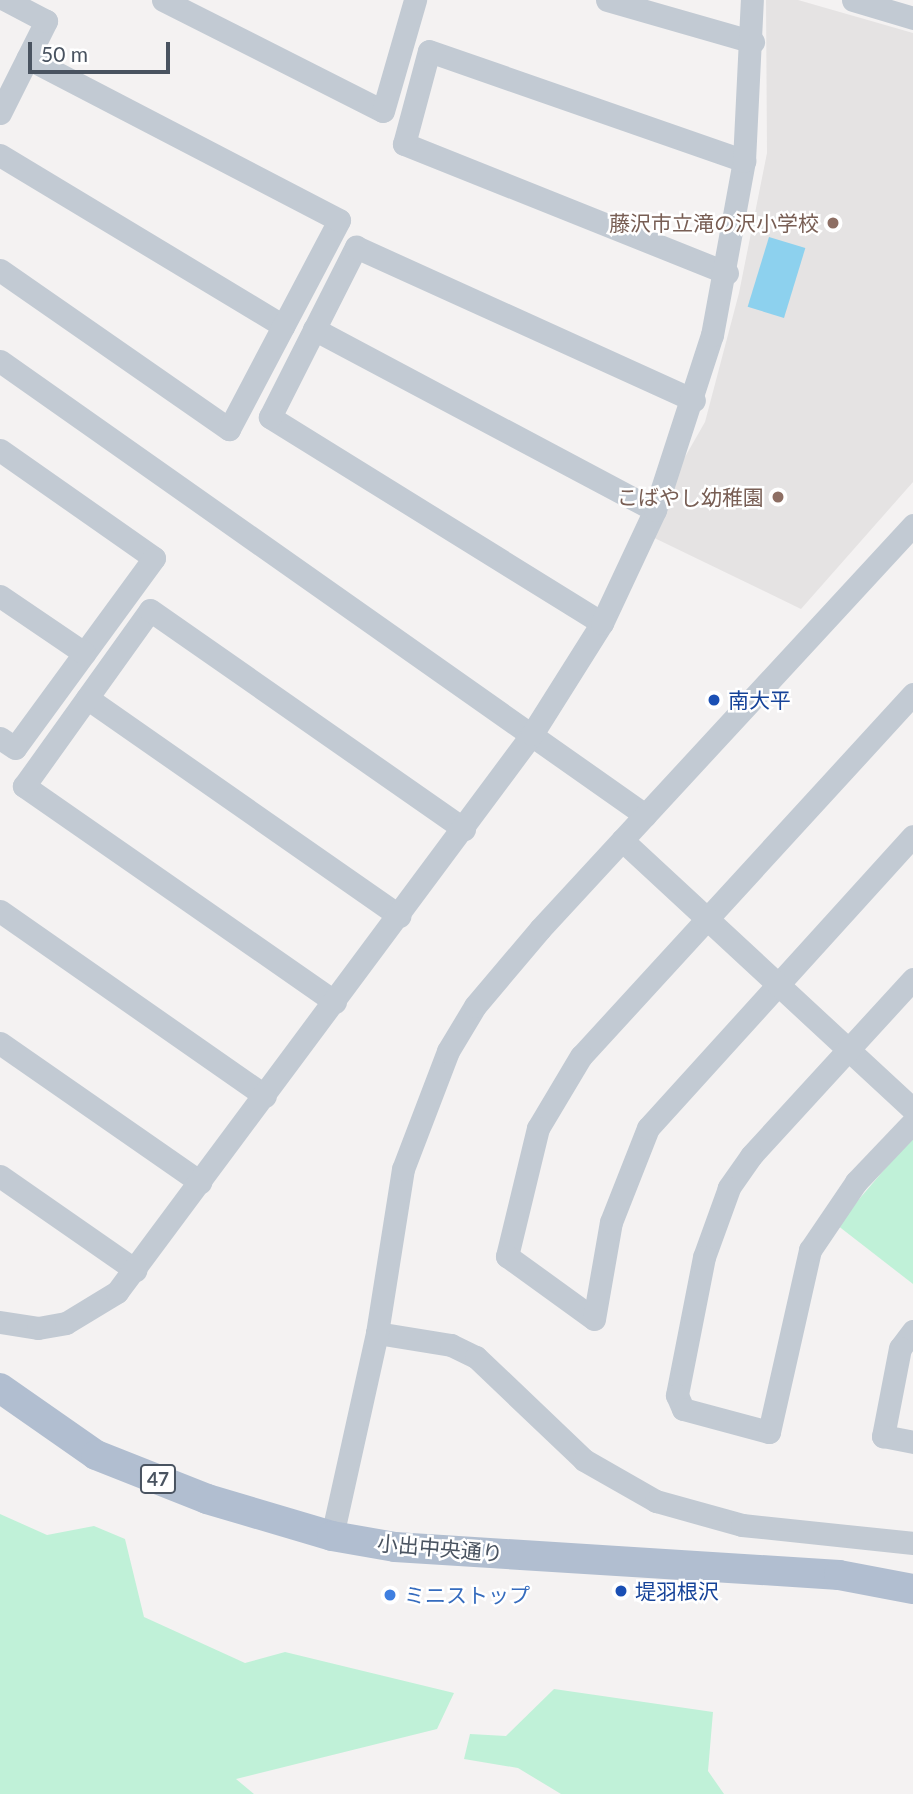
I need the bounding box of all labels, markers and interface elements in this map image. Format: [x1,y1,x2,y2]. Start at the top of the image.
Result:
scale bar [32,28,173,72]
text: 50 m [41,41,88,66]
place label: 藤沢市立滝の沢小学校 [609,210,819,236]
marker: 藤沢市立滝の沢小学校 [825,215,841,231]
place label: こばやし幼稚園 [617,484,764,510]
marker: こばやし幼稚園 [770,489,786,505]
place label: 南大平 [728,687,791,713]
marker: 南大平 [706,692,722,708]
road number: 47 [139,1464,177,1494]
street label: 小出中央通り [376,1530,504,1566]
place label: 堤羽根沢 [635,1578,719,1604]
place label: ミニストップ [404,1582,530,1608]
marker: 堤羽根沢 [613,1583,629,1599]
marker: ミニストップ [382,1587,398,1603]

